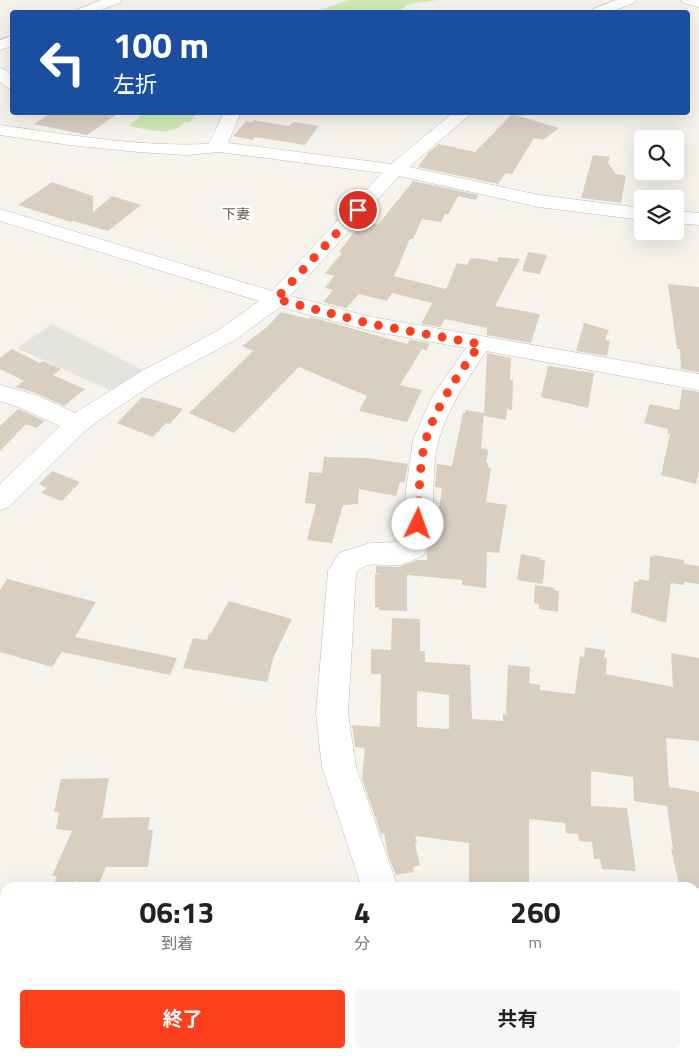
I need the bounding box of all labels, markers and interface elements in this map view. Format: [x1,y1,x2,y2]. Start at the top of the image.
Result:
text: 100 m [113,18,209,72]
icon: left [30,30,95,95]
text: 左折 [113,67,157,101]
map controls [634,130,684,240]
button: search [634,130,684,180]
pin [337,189,379,231]
button: layers [634,190,684,240]
icon: arrive [344,196,372,224]
district label: 下妻 [222,203,250,224]
position arrow [391,497,443,549]
text: 06:13 [139,889,214,935]
text: 4 [354,889,371,935]
text: 260 [510,889,561,935]
text: m [529,930,542,954]
text: 到着 [161,931,193,955]
text: 分 [354,931,370,955]
button: 終了 [20,990,345,1048]
button: 共有 [355,990,680,1048]

